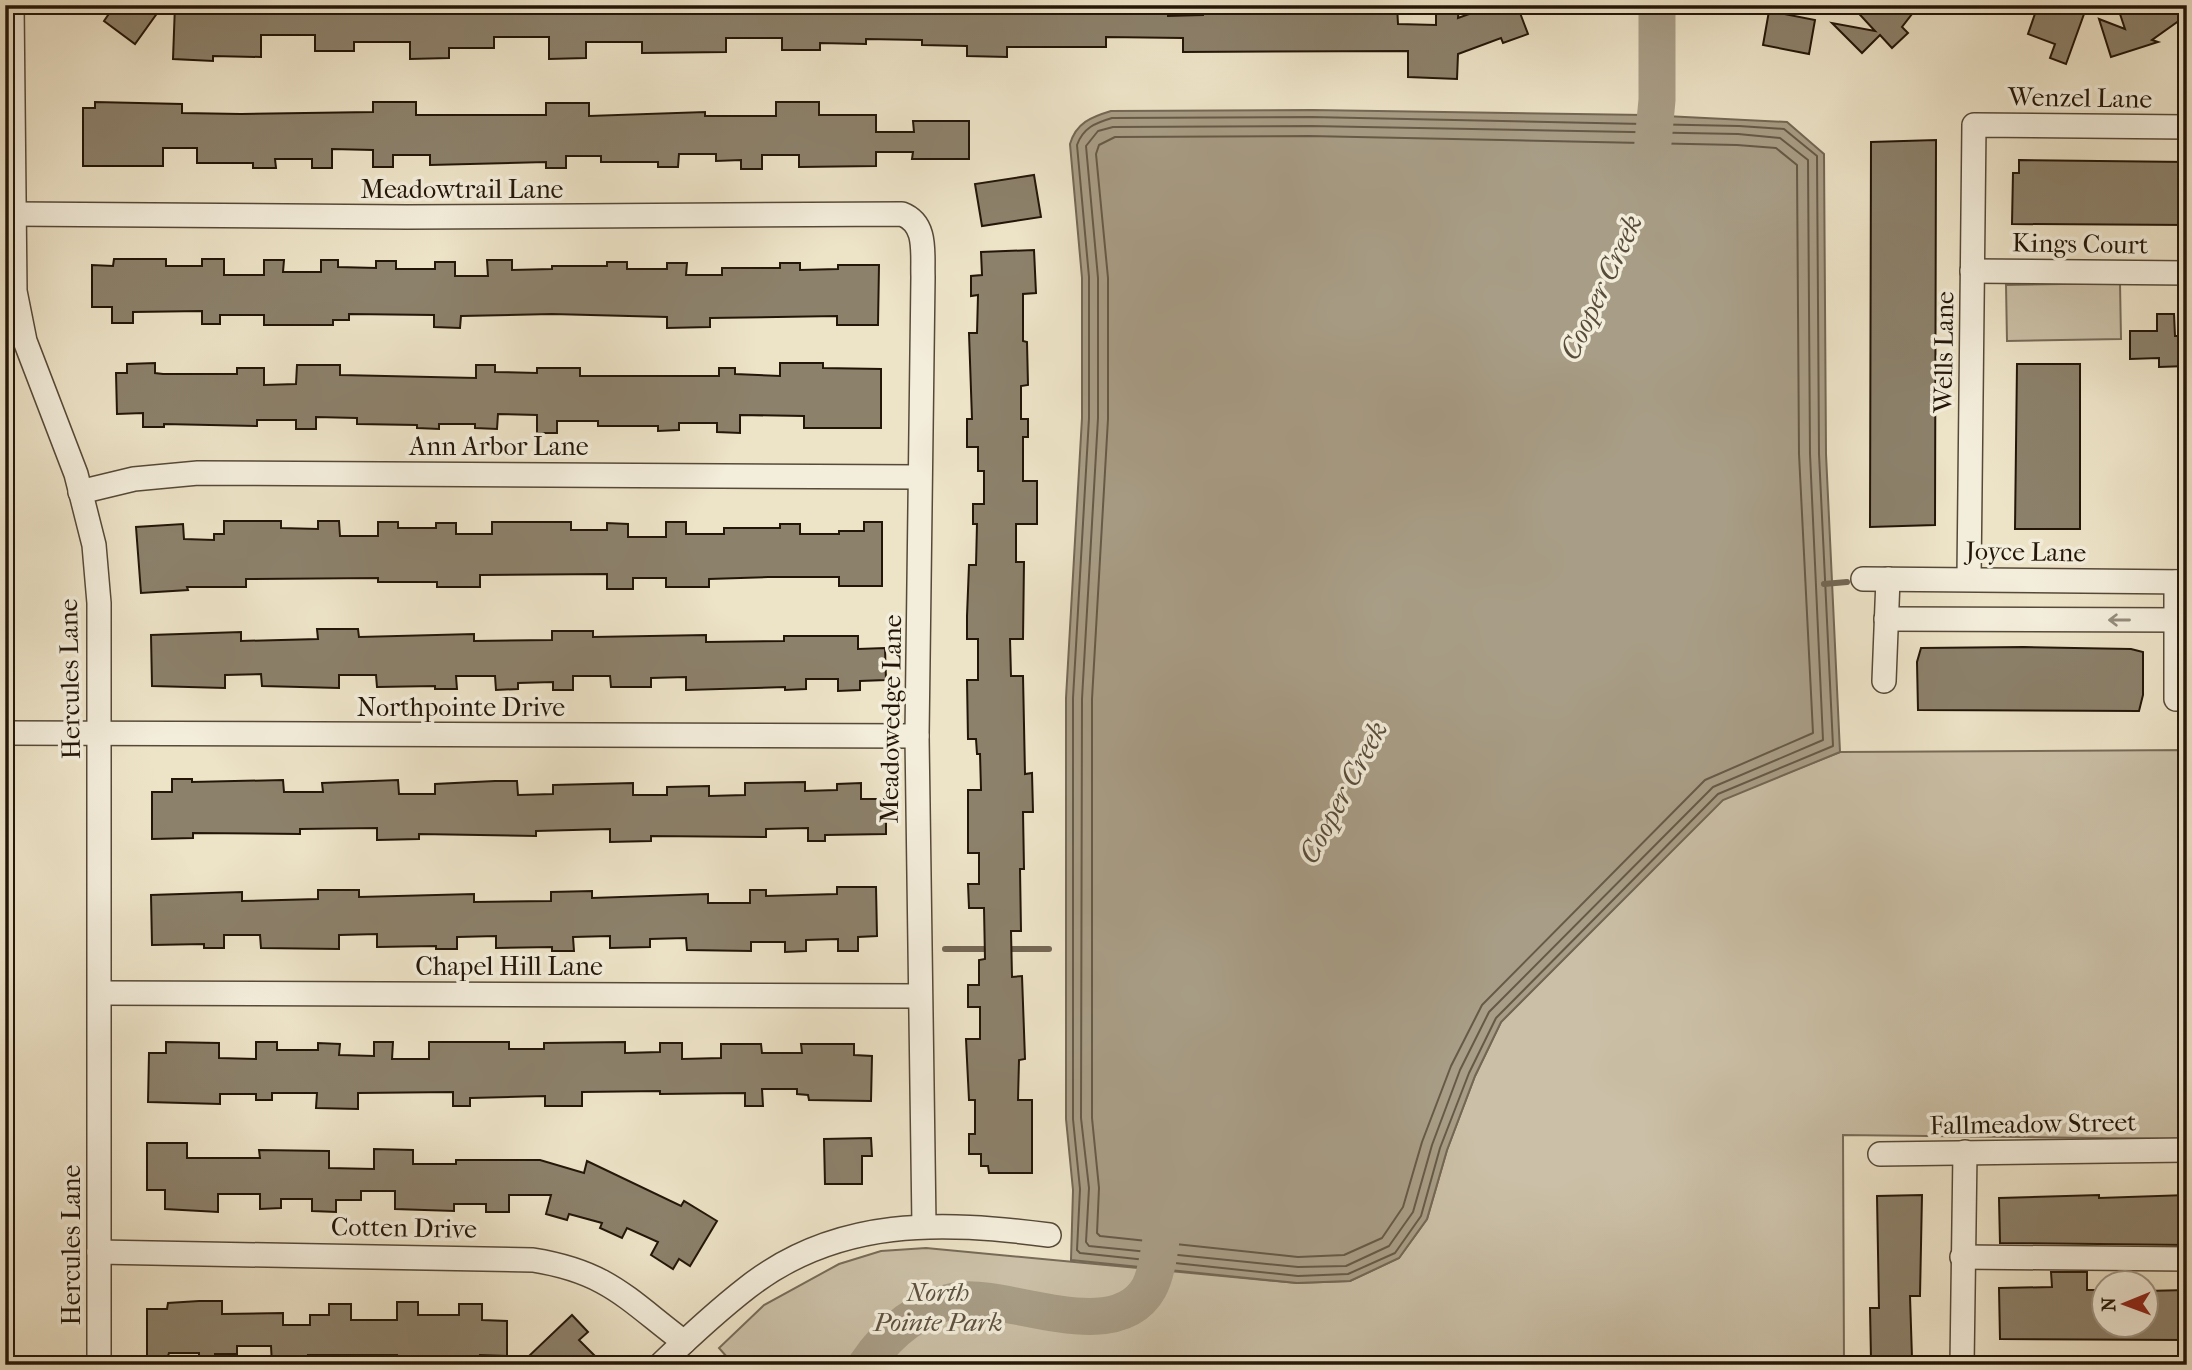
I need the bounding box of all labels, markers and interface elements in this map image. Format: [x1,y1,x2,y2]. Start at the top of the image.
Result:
street label: Wenzel Lane [2007,81,2153,115]
street label: Meadowtrail Lane [361,174,564,205]
water label: Cooper Creek [1553,209,1649,365]
street label: Kings Court [2012,227,2149,261]
street label: Wells Lane [1927,291,1961,414]
street label: Ann Arbor Lane [408,431,589,462]
street label: Joyce Lane [1963,535,2087,569]
street label: Hercules Lane [53,598,87,760]
one-way arrow [2107,613,2130,627]
street label: Meadowedge Lane [874,614,908,824]
street label: Northpointe Drive [357,692,565,723]
water label: Cooper Creek [1292,715,1394,869]
street label: Chapel Hill Lane [415,951,603,982]
street label: Fallmeadow Street [1929,1107,2137,1141]
street label: Hercules Lane [56,1164,87,1325]
street label: Cotten Drive [331,1211,477,1245]
north arrow [2090,1268,2160,1338]
park label: North Pointe Park [872,1277,1003,1338]
text: N [2098,1296,2120,1312]

